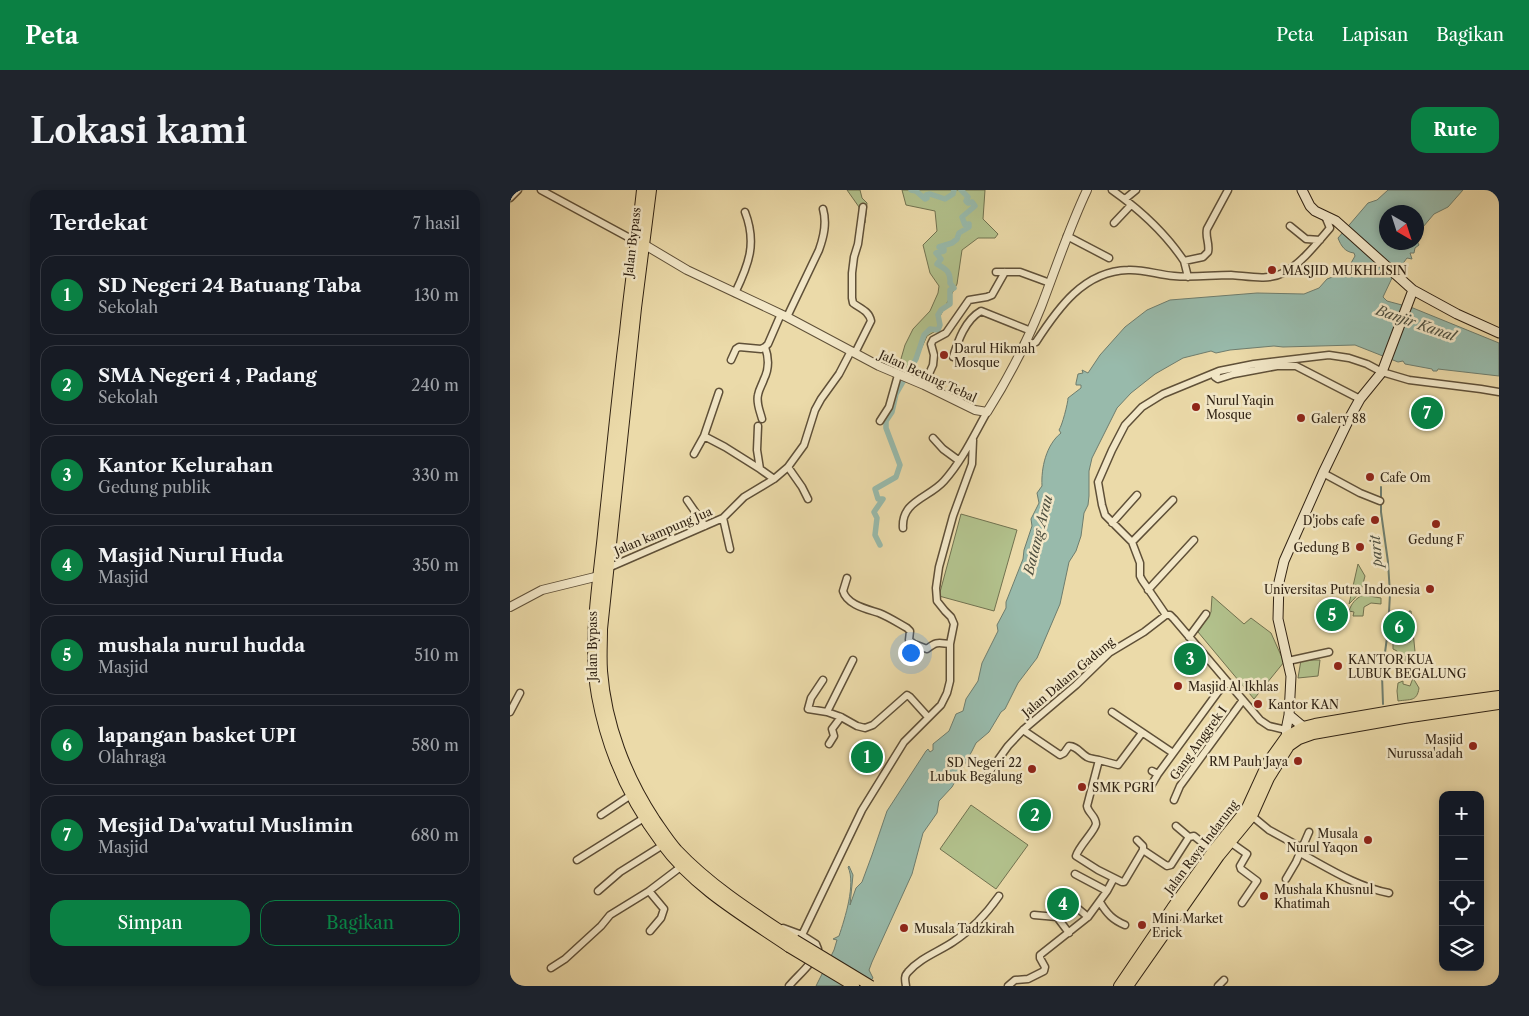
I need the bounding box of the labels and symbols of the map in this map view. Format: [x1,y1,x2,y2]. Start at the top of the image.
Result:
north arrow [1379,205,1424,250]
street label: Jalan Bypass [620,206,644,280]
place label: MASJID MUKHLISIN [1282,263,1407,278]
marker: MASJID MUKHLISIN [1266,264,1278,276]
water label: Banjir Kanal [1373,301,1460,346]
place label: Darul Hikmah Mosque [954,341,1036,370]
street label: Jalan Betung Tebal [875,346,980,405]
marker: Darul Hikmah Mosque [938,349,950,361]
place label: Nurul Yaqin Mosque [1206,393,1274,422]
pin: 7 [1411,394,1443,432]
marker: Nurul Yaqin Mosque [1190,401,1202,413]
place label: Galery 88 [1311,411,1366,426]
marker: Galery 88 [1295,412,1307,424]
place label: Cafe Om [1380,470,1431,485]
marker: Cafe Om [1364,471,1376,483]
water label: Batang Arau [1019,492,1057,578]
street label: Jalan kampung Jua [610,503,715,559]
place label: D'jobs cafe [1303,513,1365,528]
marker: D'jobs cafe [1369,514,1381,526]
marker: Gedung F [1430,518,1442,530]
place label: Gedung F [1408,532,1464,547]
water label: parit [1366,533,1387,571]
place label: Gedung B [1293,540,1350,555]
marker: Gedung B [1354,541,1366,553]
place label: Universitas Putra Indonesia [1264,582,1421,597]
marker: Universitas Putra Indonesia [1424,583,1436,595]
pin: 5 [1316,596,1348,634]
pin: 6 [1383,608,1415,646]
street label: Jalan Bypass [585,611,600,683]
street label: Jalan Dalam Gadung [1017,634,1118,721]
your location [898,640,924,666]
pin: 3 [1174,640,1206,678]
place label: KANTOR KUA LUBUK BEGALUNG [1348,652,1467,681]
marker: KANTOR KUA LUBUK BEGALUNG [1332,660,1344,672]
place label: Masjid Al Ikhlas [1188,679,1278,694]
marker: Masjid Al Ikhlas [1172,680,1184,692]
place label: Kantor KAN [1268,697,1339,712]
marker: Kantor KAN [1252,698,1264,710]
street label: Gang Anggrek I [1166,703,1230,783]
place label: Masjid Nurussa'adah [1387,732,1464,761]
pin: 1 [851,738,883,776]
marker: Masjid Nurussa'adah [1467,740,1479,752]
place label: RM Pauh Jaya [1209,754,1289,769]
place label: SD Negeri 22 Lubuk Begalung [930,755,1023,784]
marker: RM Pauh Jaya [1292,755,1304,767]
marker: SD Negeri 22 Lubuk Begalung [1026,763,1038,775]
place label: SMK PGRI [1092,780,1154,795]
marker: SMK PGRI [1076,781,1088,793]
pin: 2 [1019,796,1051,834]
street label: Jalan Raya Indarung [1160,797,1242,898]
place label: Musala Nurul Yaqon [1286,826,1359,855]
marker: Musala Nurul Yaqon [1362,834,1374,846]
place label: Mushala Khusnul Khatimah [1274,882,1374,911]
pin: 4 [1047,885,1079,923]
marker: Mushala Khusnul Khatimah [1258,890,1270,902]
place label: Mini Market Erick [1152,911,1224,940]
marker: Mini Market Erick [1136,919,1148,931]
place label: Musala Tadzkirah [914,921,1015,936]
marker: Musala Tadzkirah [898,922,910,934]

